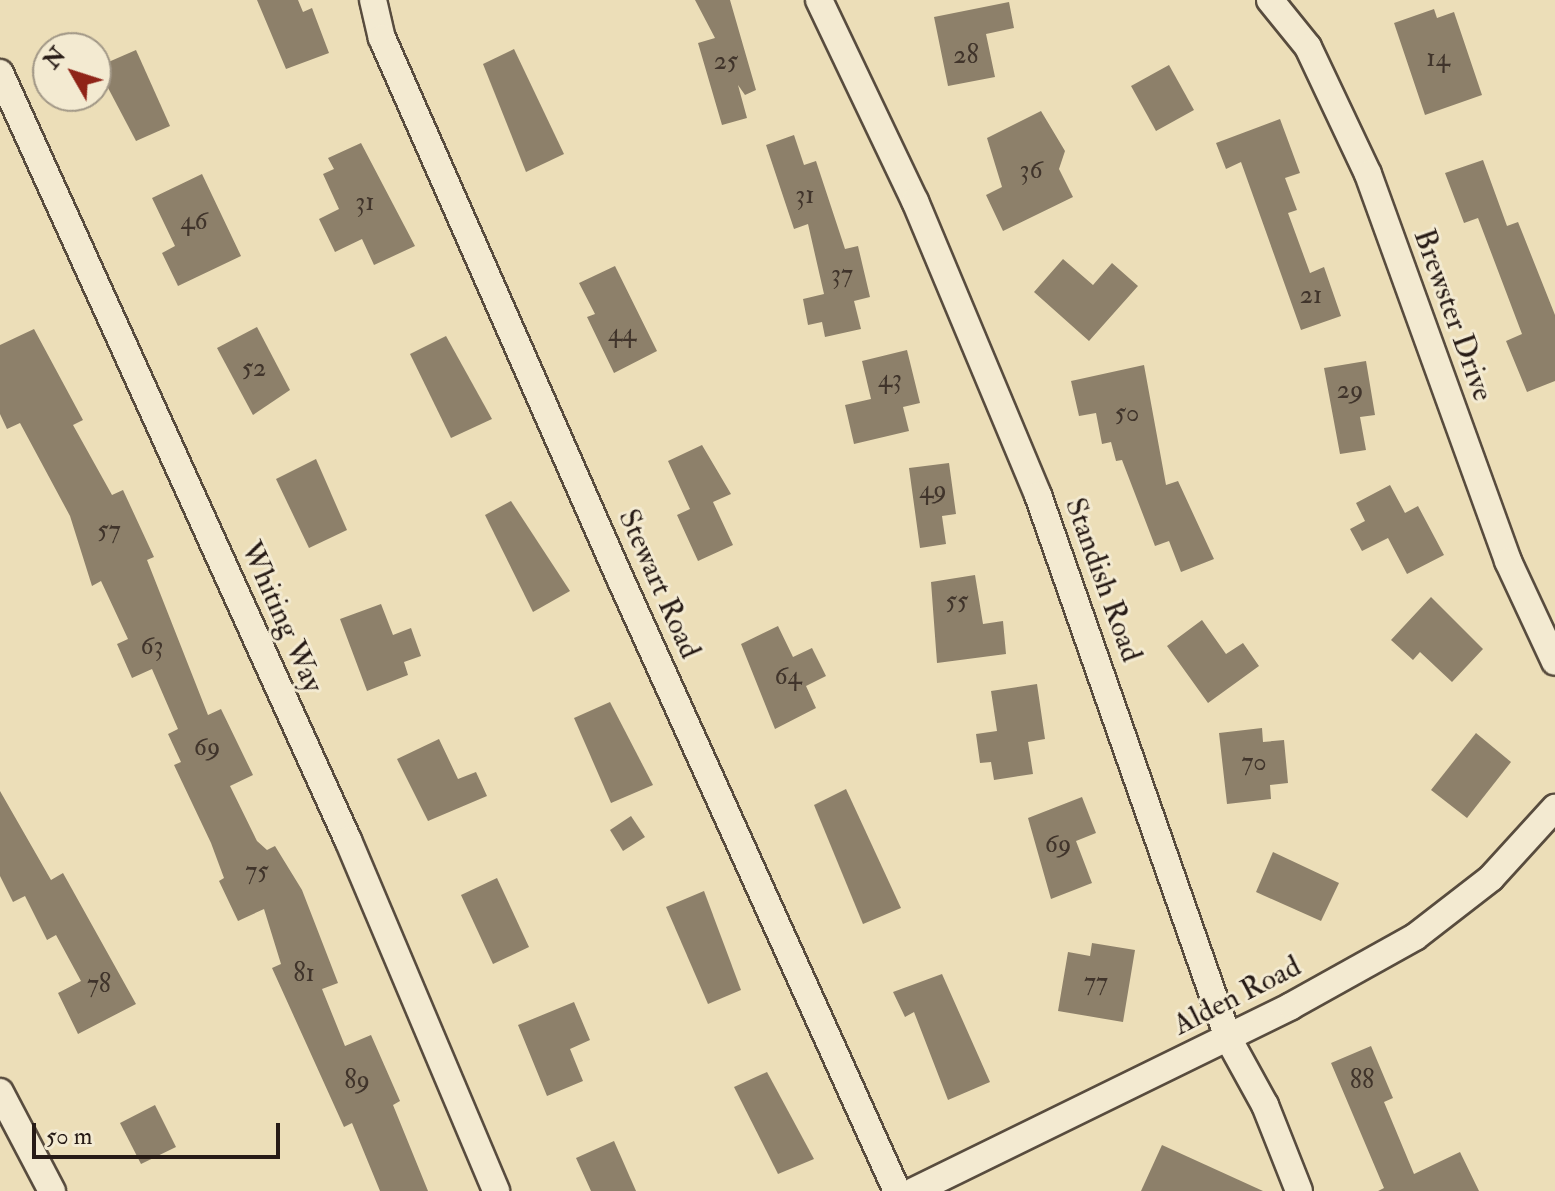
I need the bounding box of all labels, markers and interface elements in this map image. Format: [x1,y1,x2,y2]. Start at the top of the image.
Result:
north arrow [32,32,112,112]
house number: 28 [953,40,979,72]
text: N [38,42,72,75]
house number: 14 [1426,43,1450,75]
house number: 25 [714,46,738,78]
house number: 36 [1019,155,1043,187]
house number: 31 [795,180,815,212]
house number: 31 [355,187,375,219]
house number: 46 [180,206,208,238]
street label: Brewster Drive [1405,224,1501,406]
house number: 37 [831,259,853,291]
house number: 21 [1300,280,1322,312]
house number: 44 [608,318,636,350]
house number: 52 [242,353,266,385]
house number: 43 [878,364,902,396]
house number: 29 [1337,375,1363,407]
house number: 50 [1115,398,1139,430]
house number: 49 [919,475,947,507]
street label: Standish Road [1057,493,1149,667]
street label: Stewart Road [610,504,708,664]
house number: 57 [97,515,121,547]
street label: Whiting Way [233,536,331,698]
house number: 55 [946,586,968,618]
house number: 63 [140,631,164,663]
house number: 64 [774,661,802,693]
house number: 69 [194,732,220,764]
house number: 70 [1241,747,1267,779]
house number: 69 [1045,829,1071,861]
house number: 75 [245,856,269,888]
street label: Alden Road [1167,949,1307,1043]
house number: 81 [293,958,315,990]
house number: 77 [1084,967,1108,999]
house number: 78 [87,969,111,1001]
house number: 89 [344,1065,370,1097]
house number: 88 [1350,1065,1374,1097]
scale bar [36,1107,284,1157]
text: 50 m [46,1121,92,1152]

